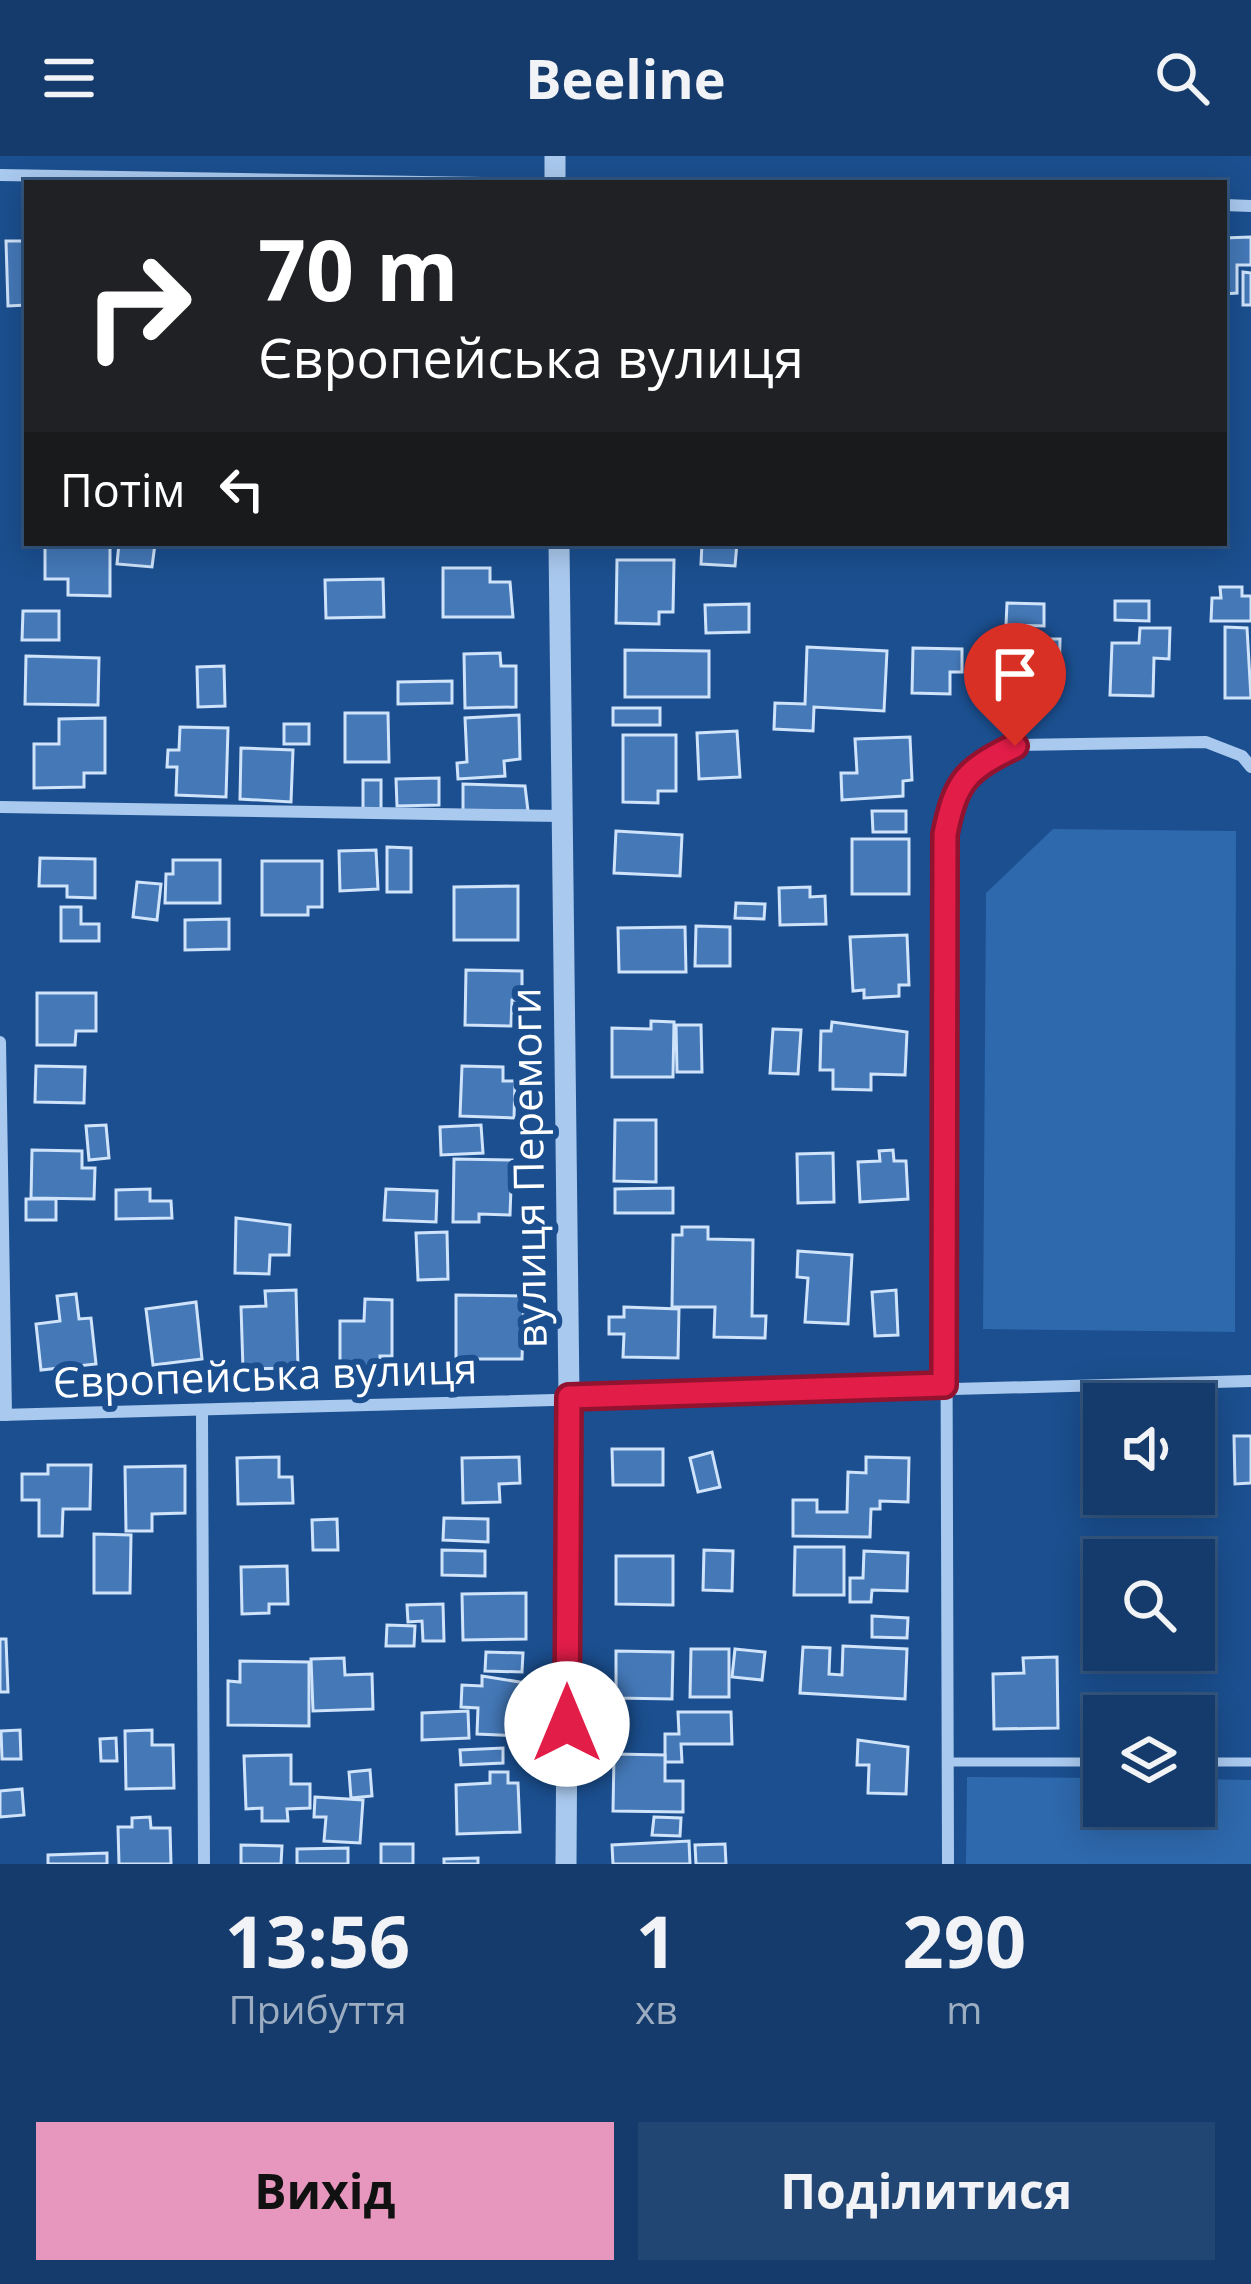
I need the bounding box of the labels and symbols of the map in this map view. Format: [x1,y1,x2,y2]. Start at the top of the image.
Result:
pin [964,623,1066,746]
street label: вулиця Перемоги [495,987,559,1349]
street label: Європейська вулиця [52,1338,478,1410]
position arrow [504,1661,630,1787]

